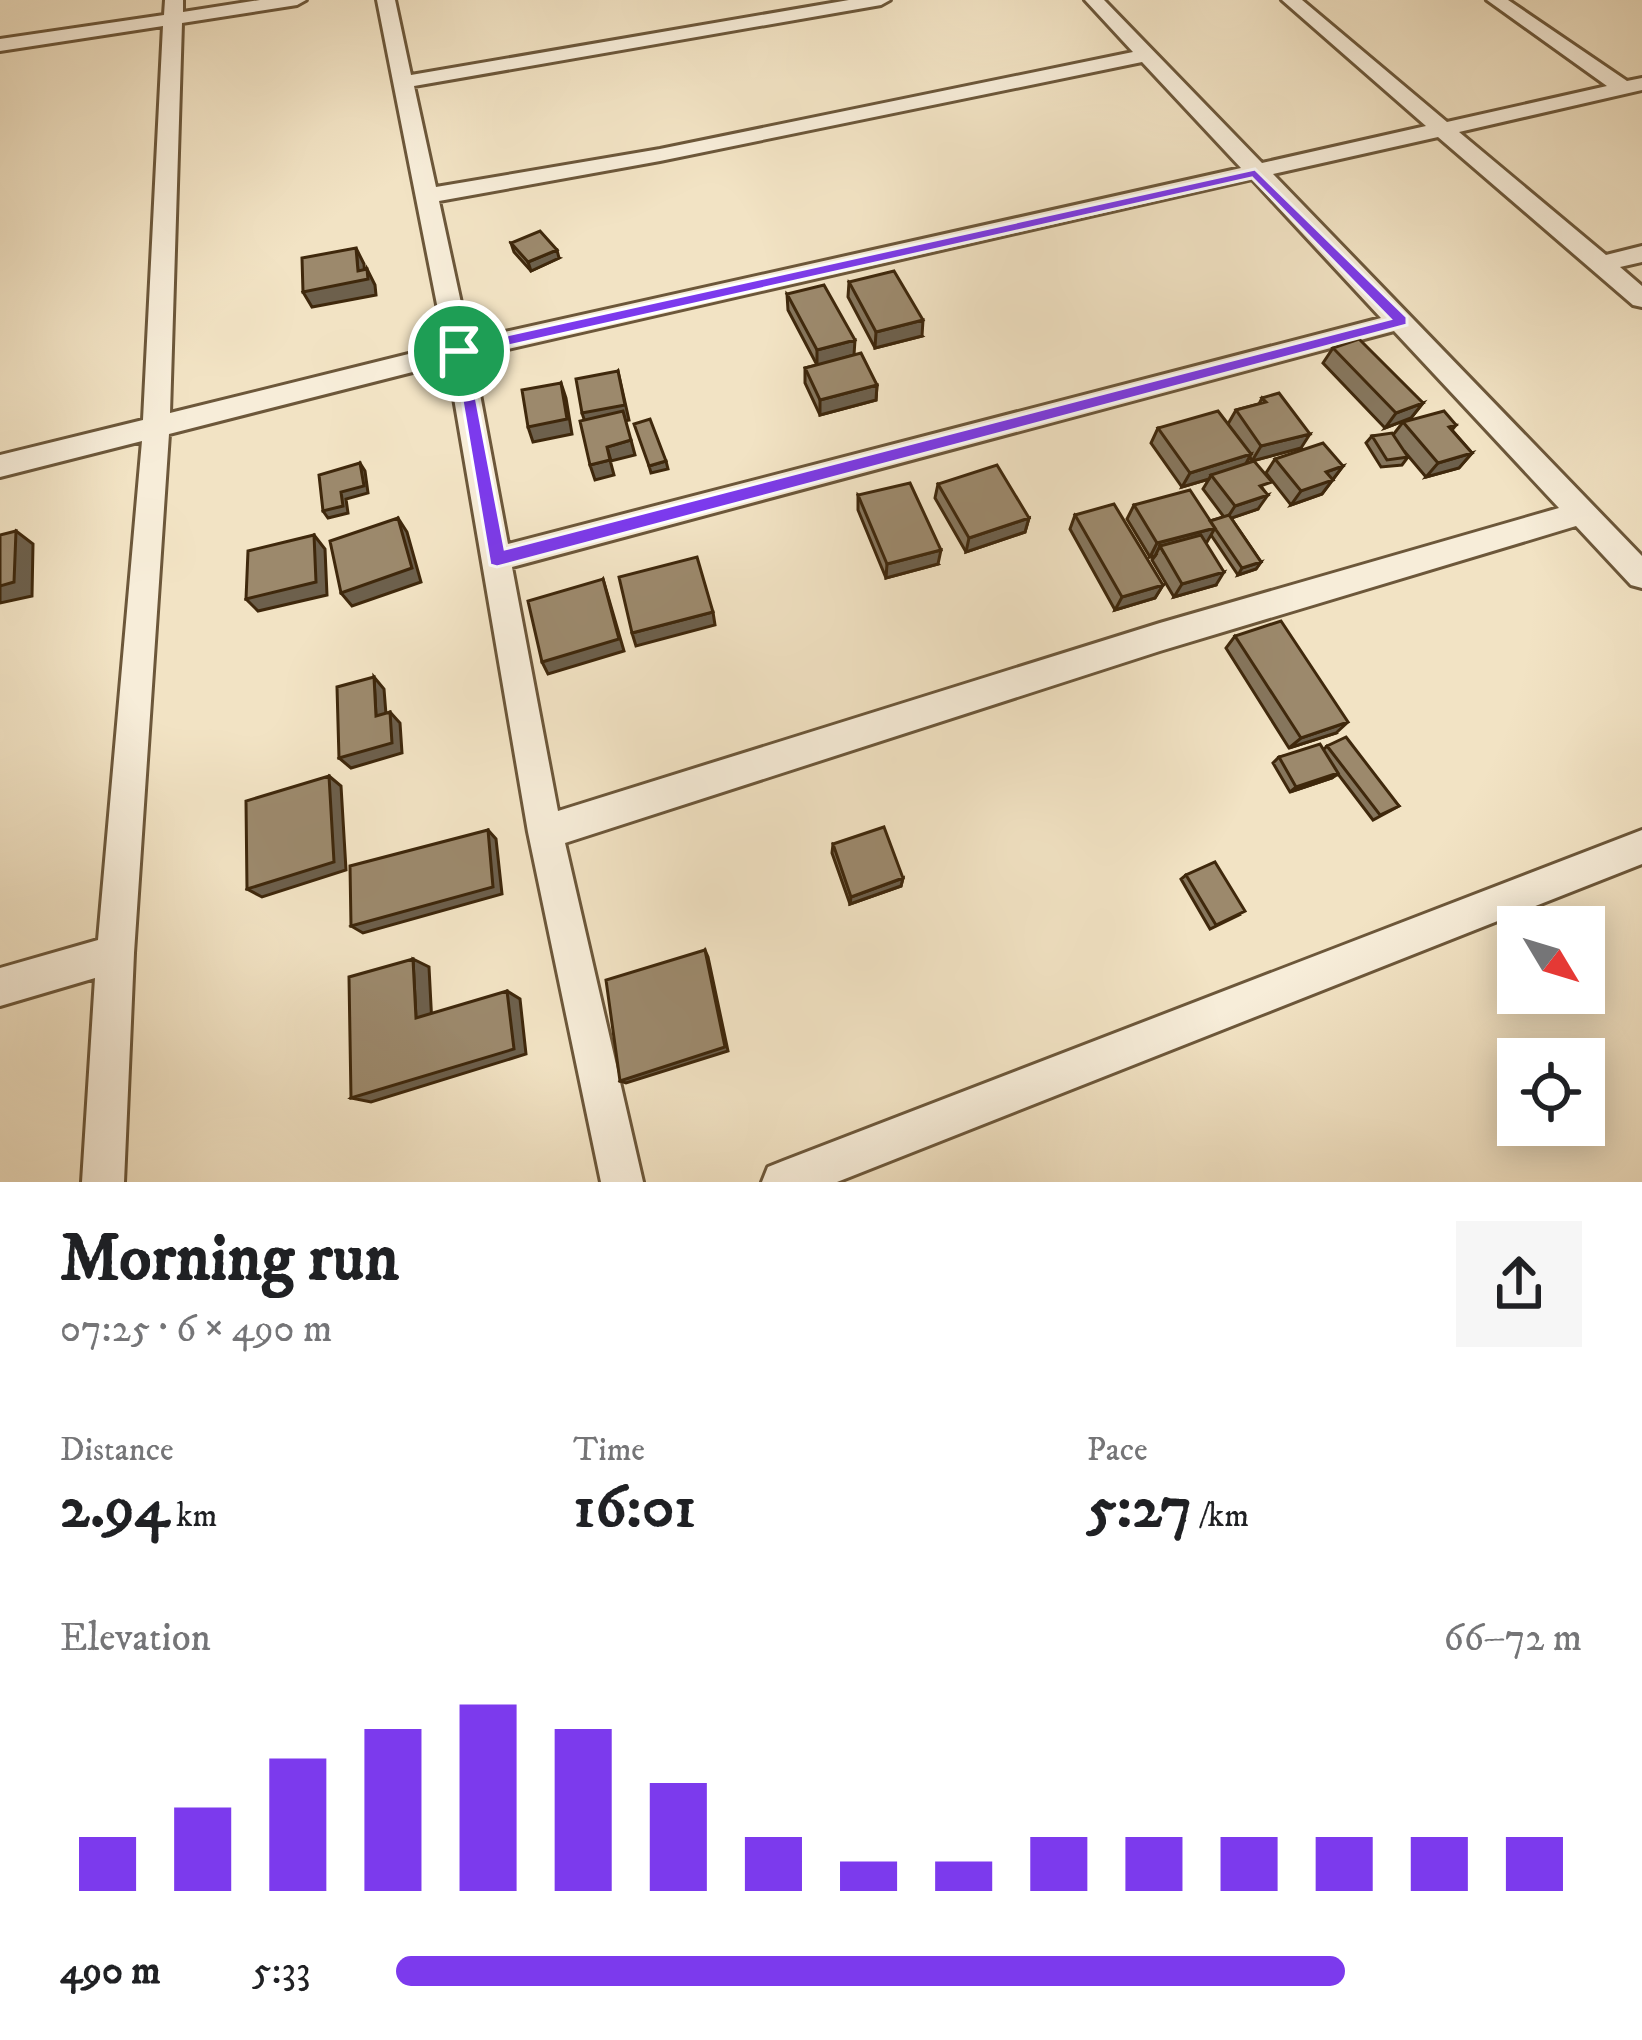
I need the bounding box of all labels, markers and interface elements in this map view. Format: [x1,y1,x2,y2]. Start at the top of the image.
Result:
pin [408,300,510,402]
icon: arrive [426,318,492,384]
north arrow [1497,906,1605,1014]
map controls [1497,906,1605,1146]
button: locate [1497,1038,1605,1146]
text: Morning run [60,1219,399,1301]
button: share [1456,1221,1582,1347]
text: 07:25 · 6 × 490 m [60,1305,332,1354]
text: Distance [60,1430,174,1471]
text: Time [573,1430,645,1471]
text: Pace [1087,1430,1148,1471]
text: 2.94 [60,1471,169,1546]
text: 16:01 [573,1471,696,1546]
text: 5:27 [1087,1471,1192,1546]
text: km [169,1496,217,1537]
text: /km [1192,1496,1249,1537]
text: Elevation [60,1614,211,1663]
text: 66–72 m [1444,1614,1582,1663]
text: 490 m [60,1947,161,1996]
text: 5:33 [252,1947,311,1996]

